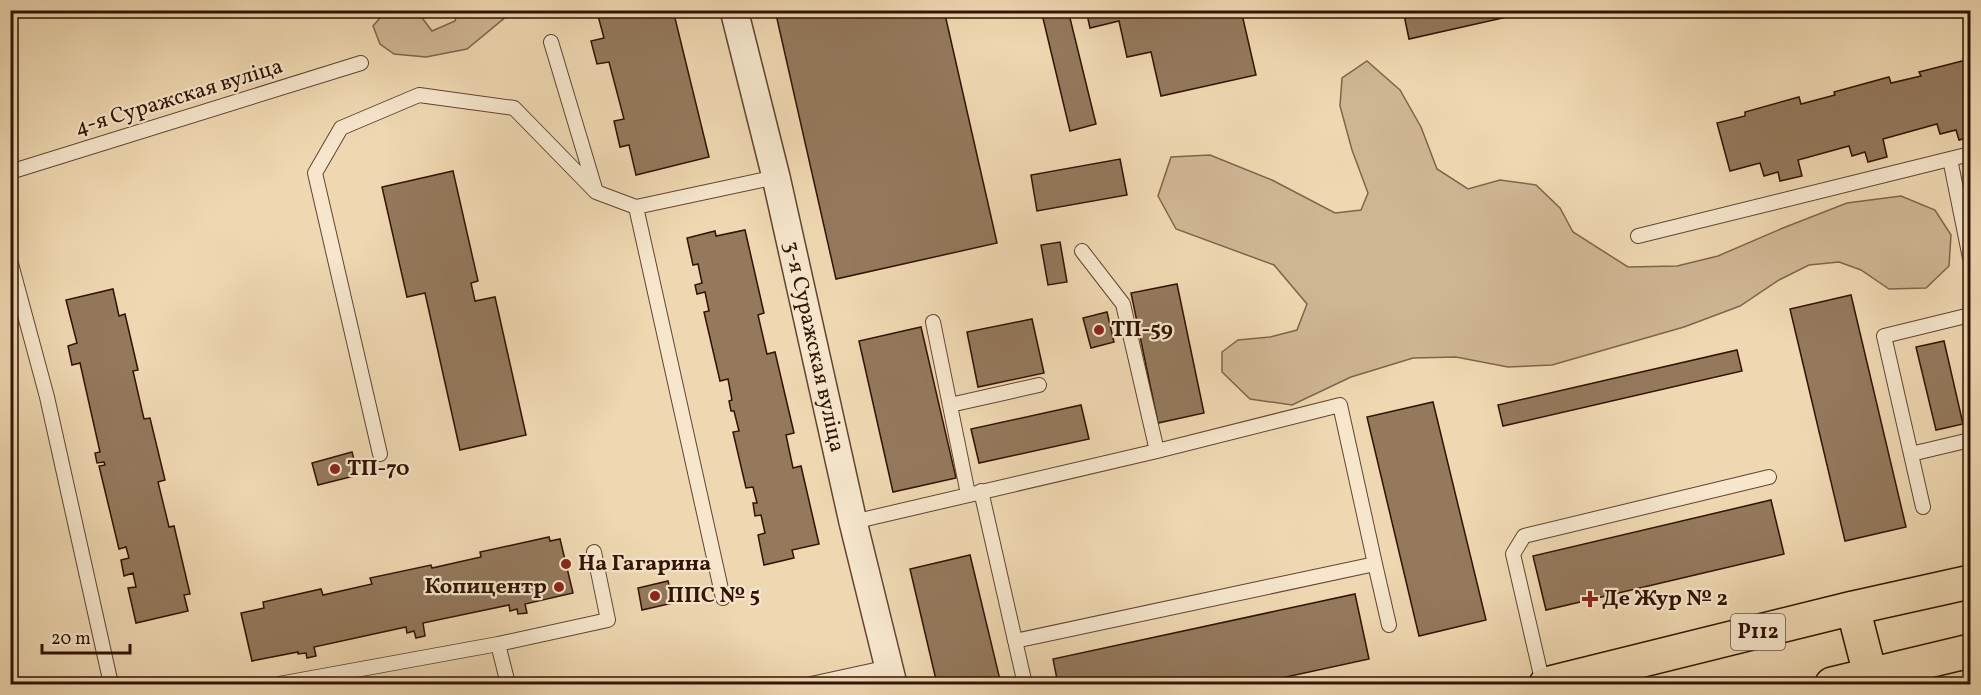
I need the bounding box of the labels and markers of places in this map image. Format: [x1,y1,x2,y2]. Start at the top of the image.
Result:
place label: ТП-59 [1111,315,1173,346]
marker: ТП-59 [1092,323,1106,337]
place label: ТП-70 [347,454,410,485]
marker: ТП-70 [328,462,342,476]
place label: На Гагарина [578,549,711,580]
marker: На Гагарина [559,557,573,571]
place label: Копицентр [424,572,547,603]
marker: Копицентр [552,580,566,594]
place label: ППС № 5 [667,581,760,612]
place label: Де Жур № 2 [1602,584,1728,615]
marker: ППС № 5 [648,589,662,603]
marker: Де Жур № 2 [1583,592,1597,606]

